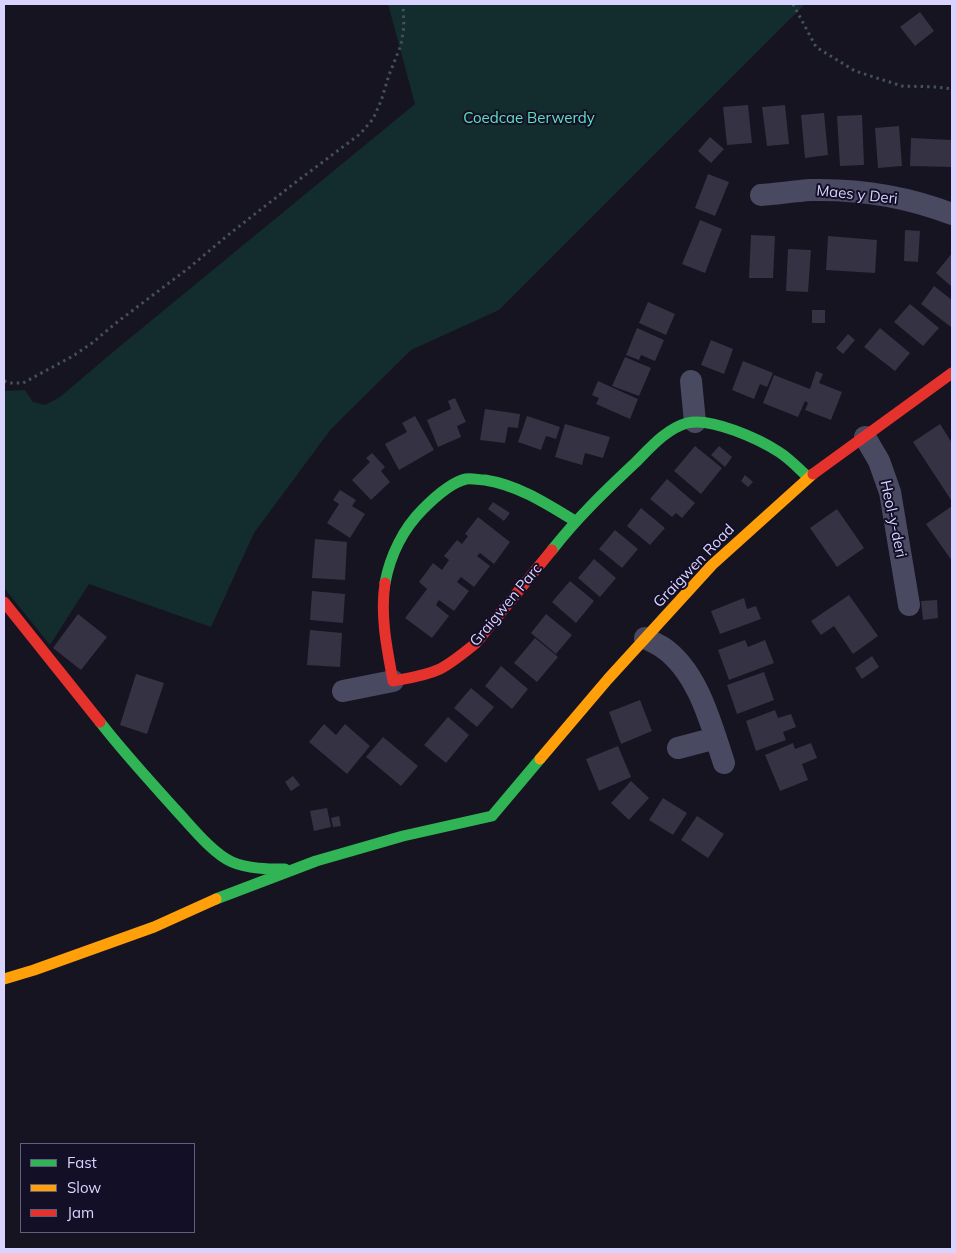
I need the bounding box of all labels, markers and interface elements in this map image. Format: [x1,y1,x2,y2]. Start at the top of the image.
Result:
park label: Coedcae Berwerdy [463,109,595,127]
street label: Maes y Deri [815,182,899,208]
street label: Heol-y-deri [876,479,910,559]
street label: Graigwen Road [650,521,738,611]
street label: Graigwen Parc [466,560,546,650]
legend [20,1143,195,1233]
text: Fast [67,1153,97,1172]
text: Slow [67,1178,101,1197]
text: Jam [67,1203,94,1222]

